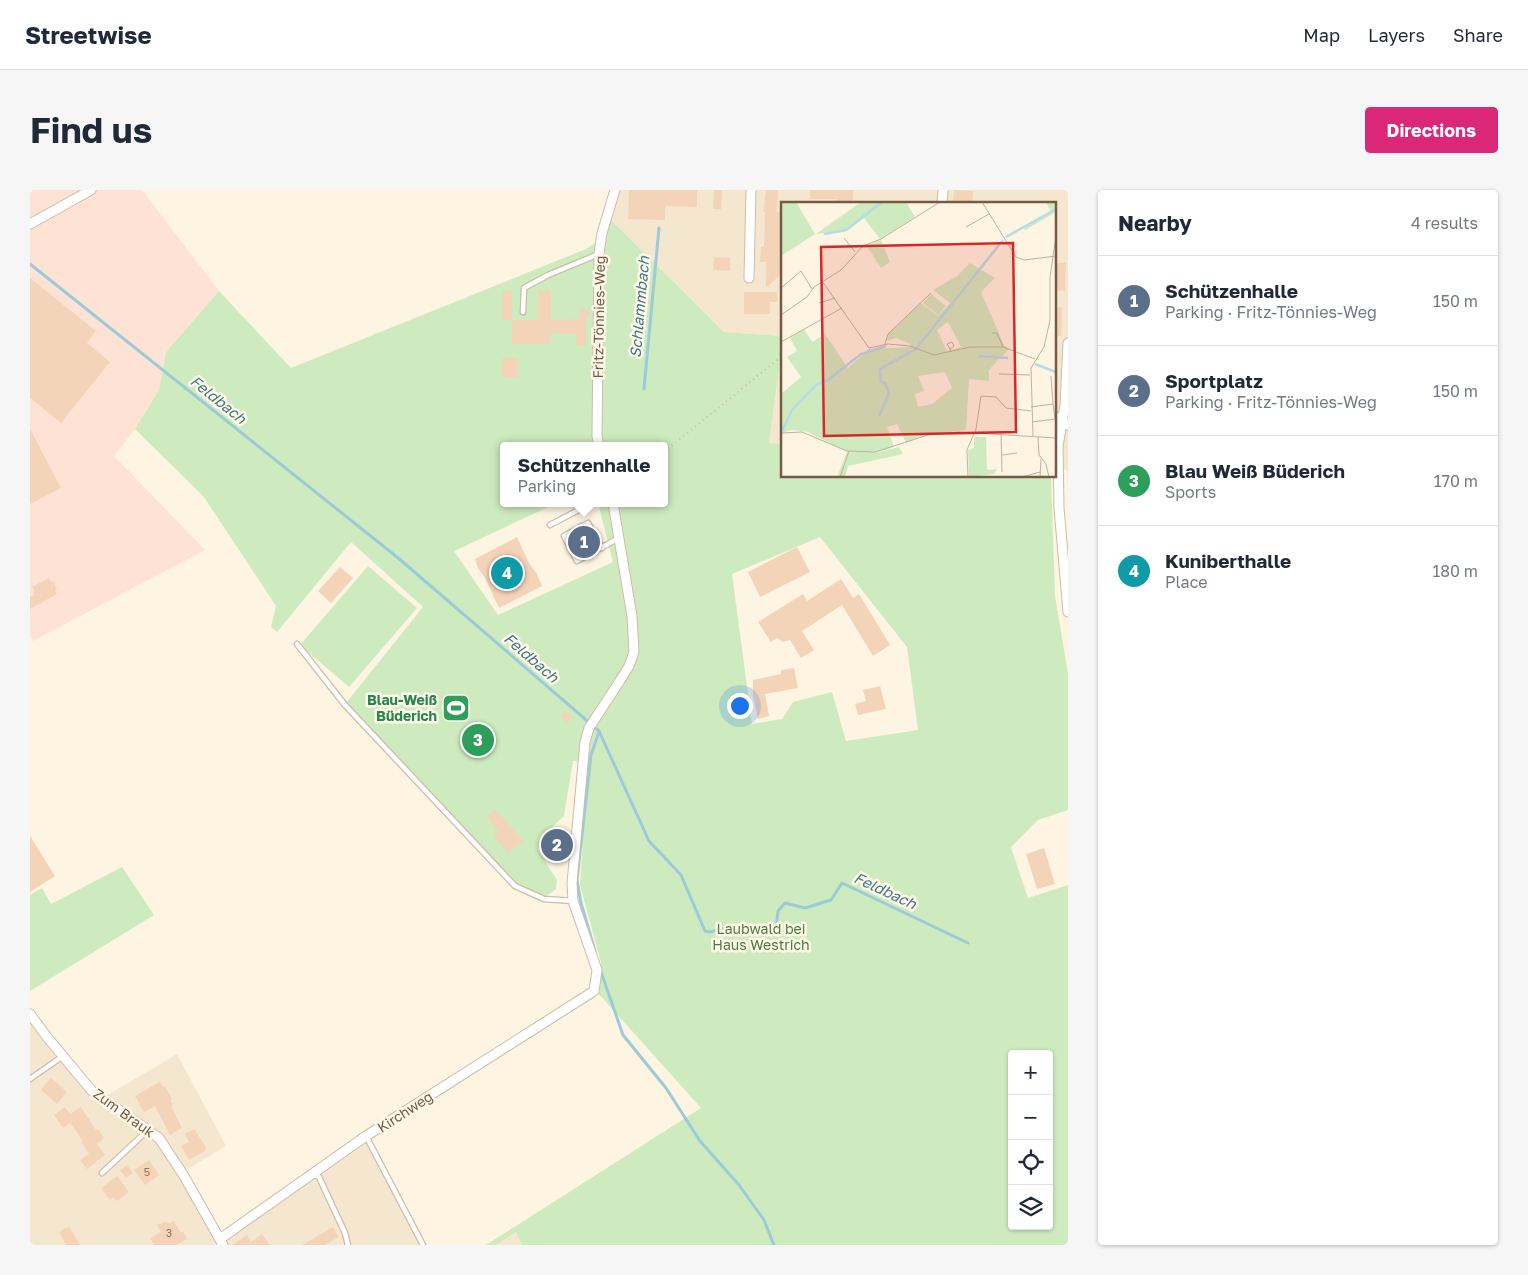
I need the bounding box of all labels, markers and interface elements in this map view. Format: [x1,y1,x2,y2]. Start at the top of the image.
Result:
text: Streetwise [25,20,152,49]
text: Map [1303,24,1340,46]
text: Layers [1368,24,1425,46]
text: Share [1453,24,1503,46]
button: Directions [1365,107,1498,153]
text: Find us [30,109,152,151]
inset map [781,202,1056,478]
text: Nearby [1118,210,1192,236]
text: 4 results [1411,213,1478,233]
street label: Fritz-Tönnies-Weg [589,255,608,379]
water label: Schlammbach [626,255,652,358]
text: Schützenhalle [1165,279,1298,302]
text: 1 [1130,291,1138,311]
text: 150 m [1433,291,1478,311]
text: Parking · Fritz-Tönnies-Weg [1165,302,1377,322]
text: Sportplatz [1165,369,1263,392]
water label: Feldbach [187,371,251,428]
text: 2 [1129,381,1139,401]
text: 150 m [1433,381,1478,401]
text: Parking · Fritz-Tönnies-Weg [1165,392,1377,412]
popup [500,442,668,507]
text: Schützenhalle [517,453,651,476]
text: Blau Weiß Büderich [1165,459,1345,482]
text: 3 [1129,471,1139,491]
text: 170 m [1434,471,1478,491]
text: Parking [517,476,576,496]
text: Sports [1165,482,1216,502]
pin: 1 [568,523,600,561]
text: Kuniberthalle [1165,549,1291,572]
pin: 4 [491,554,523,592]
text: 4 [1129,561,1139,581]
text: 180 m [1432,561,1478,581]
text: Place [1165,572,1208,592]
water label: Feldbach [501,629,563,686]
place label: Blau-Weiß Büderich [367,691,437,724]
sports icon: Blau-Weiß Büderich [441,693,471,723]
your location [727,693,753,719]
pin: 3 [462,721,494,759]
pin: 2 [541,826,573,864]
water label: Feldbach [852,868,920,913]
park label: Laubwald bei Haus Westrich [712,920,810,953]
map controls [1008,1050,1053,1230]
button: + [1008,1050,1053,1095]
street label: Zum Brauk [90,1085,158,1141]
street label: Kirchweg [374,1087,436,1136]
button: − [1008,1095,1053,1140]
button: locate [1008,1140,1053,1185]
house number: 5 [144,1165,150,1178]
button: layers [1008,1185,1053,1230]
house number: 3 [166,1226,172,1239]

